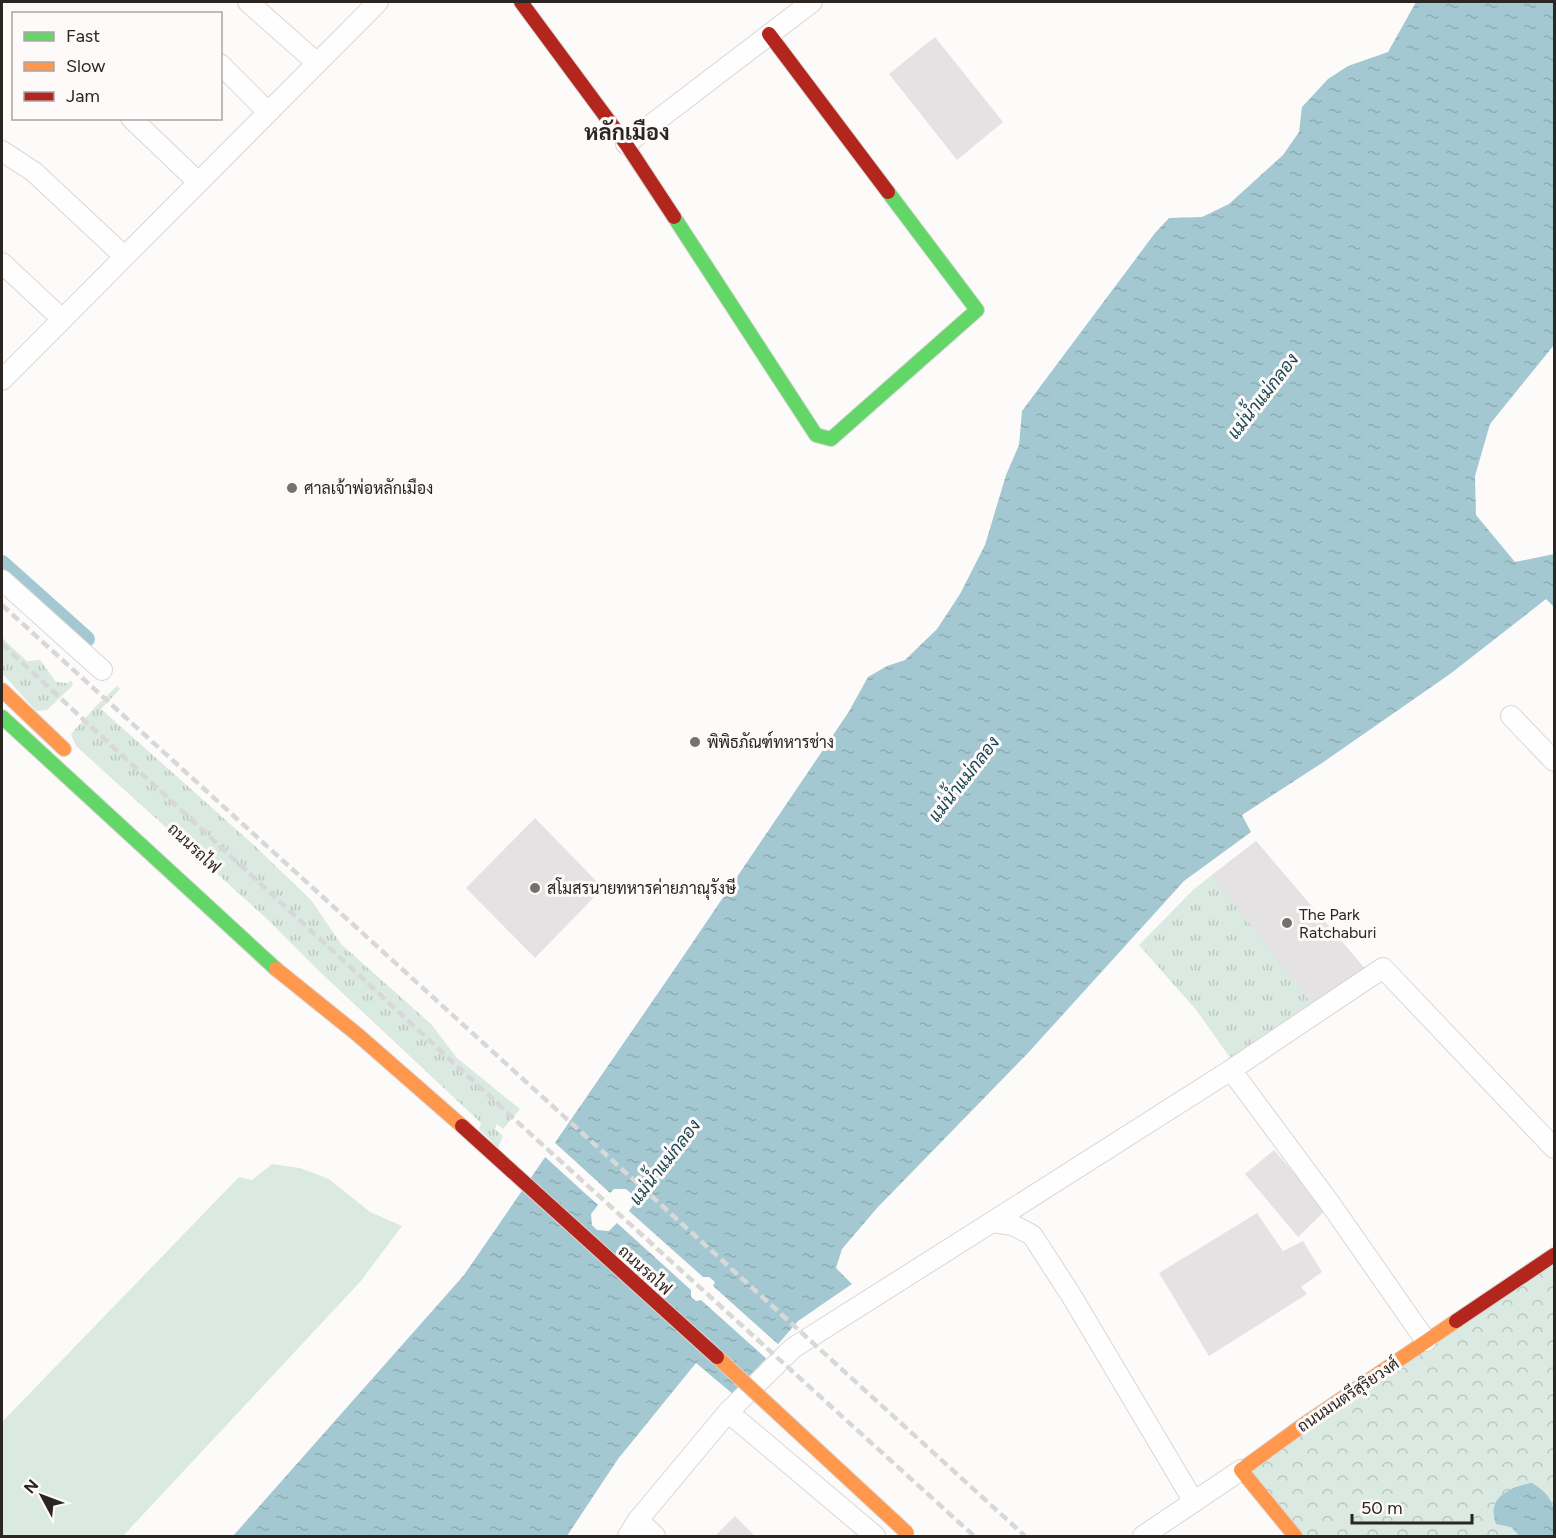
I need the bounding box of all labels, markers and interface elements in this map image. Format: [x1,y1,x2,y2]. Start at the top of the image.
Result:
legend [12,12,222,120]
text: Fast [66,25,100,47]
text: Slow [66,55,105,77]
text: Jam [66,85,100,107]
district label: หลักเมือง [584,119,670,146]
water label: แม่น้ำแม่กลอง [1219,346,1303,443]
place label: ศาลเจ้าพ่อหลักเมือง [304,478,433,498]
marker: ศาลเจ้าพ่อหลักเมือง [285,481,299,495]
water label: แม่น้ำแม่กลอง [920,729,1004,826]
place label: พิพิธภัณฑ์ทหารช่าง [707,730,834,752]
marker: พิพิธภัณฑ์ทหารช่าง [688,735,702,749]
street label: ถนนรถไฟ [164,818,225,877]
place label: สโมสรนายทหารค่ายภาณุรังษี [547,877,736,900]
marker: สโมสรนายทหารค่ายภาณุรังษี [528,881,542,895]
place label: The Park Ratchaburi [1299,905,1376,942]
marker: The Park Ratchaburi [1280,916,1294,930]
water label: แม่น้ำแม่กลอง [621,1112,705,1209]
street label: ถนนรถไฟ [615,1240,677,1299]
street label: ถนนมนตรีสุริยวงศ์ [1292,1352,1404,1438]
north arrow [12,1466,72,1526]
text: N [20,1476,42,1497]
scale bar [1352,1487,1472,1525]
text: 50 m [1361,1497,1403,1519]

